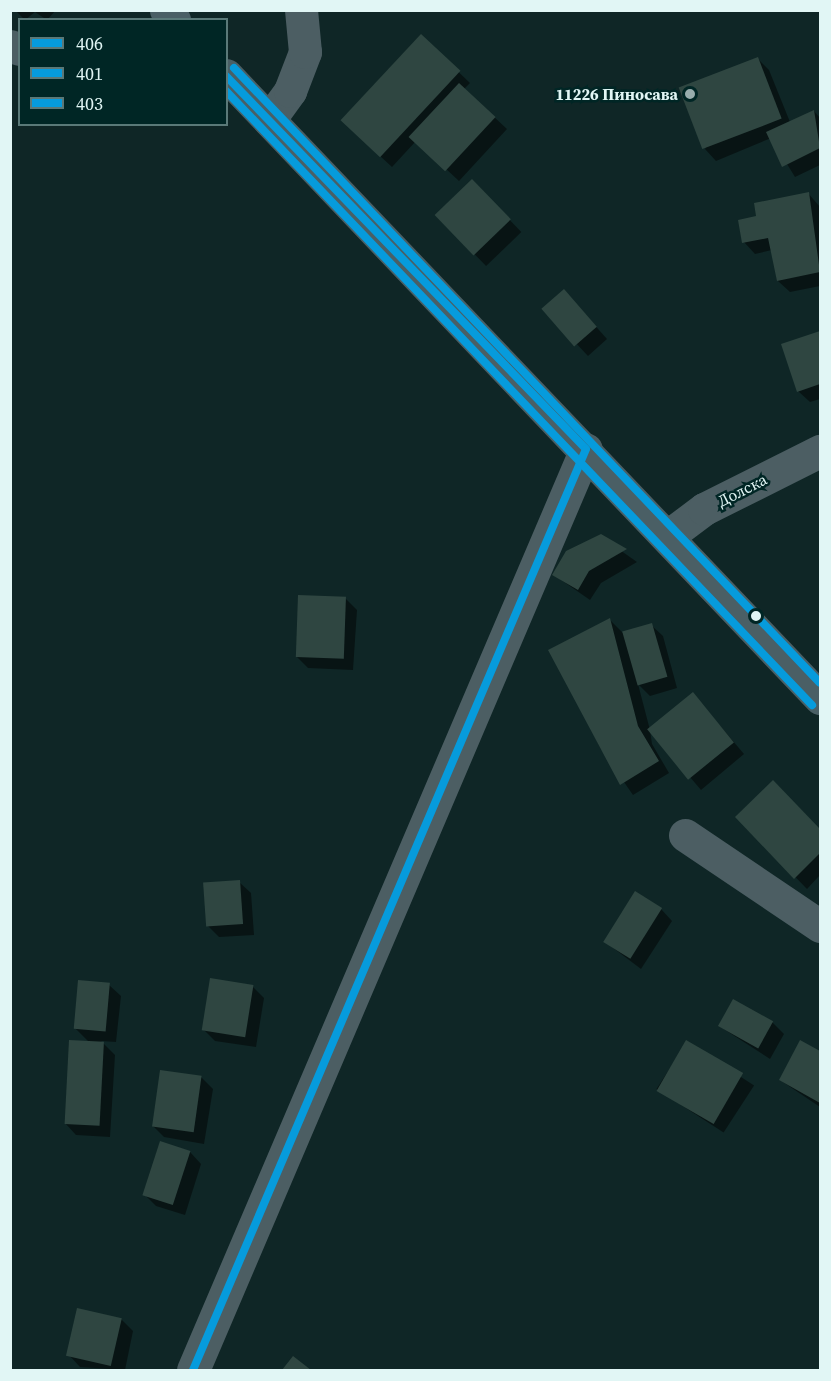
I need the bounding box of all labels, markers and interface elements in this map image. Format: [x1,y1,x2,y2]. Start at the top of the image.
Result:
legend [18,18,228,126]
text: 406 [76,31,103,56]
text: 401 [76,61,103,86]
place label: 11226 Пиносава [555,84,678,104]
marker: 11226 Пиносава [683,87,697,101]
text: 403 [76,91,103,116]
street label: Долска [714,469,770,511]
unlabelled marker [750,610,762,622]

